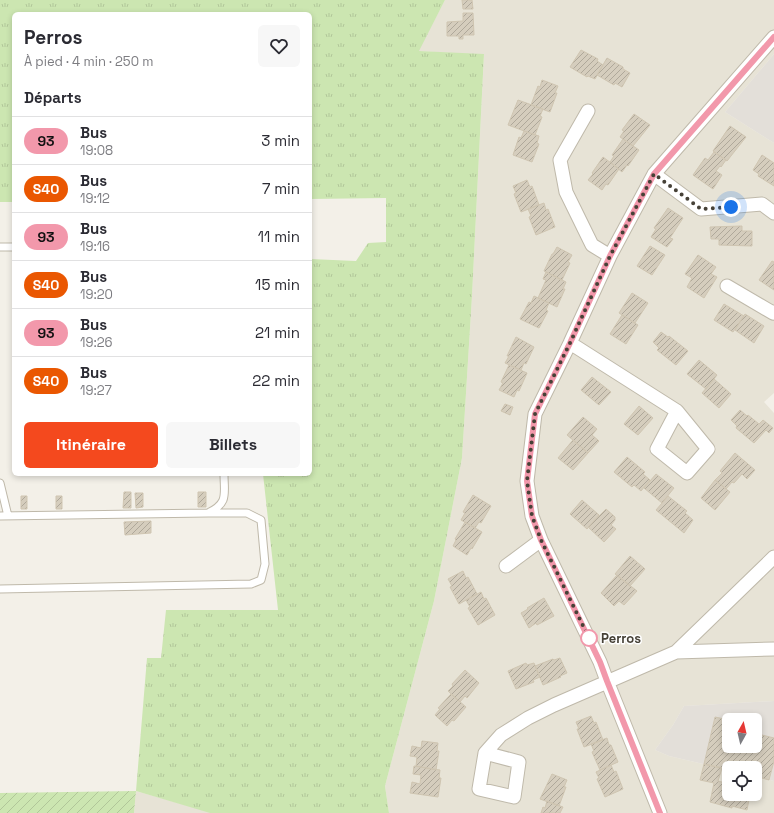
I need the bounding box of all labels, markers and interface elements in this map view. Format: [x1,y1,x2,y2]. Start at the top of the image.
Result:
text: Perros [24,25,83,50]
button: heart [258,25,300,67]
text: À pied · 4 min · 250 m [24,53,154,70]
text: Départs [24,88,82,107]
text: Bus [80,123,107,142]
text: 3 min [261,131,300,150]
text: 93 [37,132,55,150]
text: 19:08 [80,142,113,159]
text: Bus [80,171,107,190]
text: 7 min [262,179,300,198]
text: S40 [33,180,59,198]
text: 19:12 [80,190,110,207]
your location [721,197,741,217]
text: Bus [80,219,107,238]
text: 11 min [258,227,300,246]
text: 93 [37,228,55,246]
text: 19:16 [80,238,110,255]
text: Bus [80,267,107,286]
text: 15 min [255,275,300,294]
text: S40 [33,276,59,294]
text: 19:20 [80,286,113,303]
text: Bus [80,315,107,334]
text: 21 min [255,323,300,342]
text: 93 [37,324,55,342]
text: 19:26 [80,334,112,351]
text: Bus [80,363,107,382]
text: 22 min [252,371,300,390]
text: S40 [33,372,59,390]
text: 19:27 [80,382,112,399]
button: Itinéraire [24,422,158,468]
button: Billets [166,422,300,468]
marker: Perros [580,629,598,647]
place label: Perros [601,630,641,647]
north arrow [722,713,762,753]
map controls [722,713,762,801]
button: locate [722,761,762,801]

